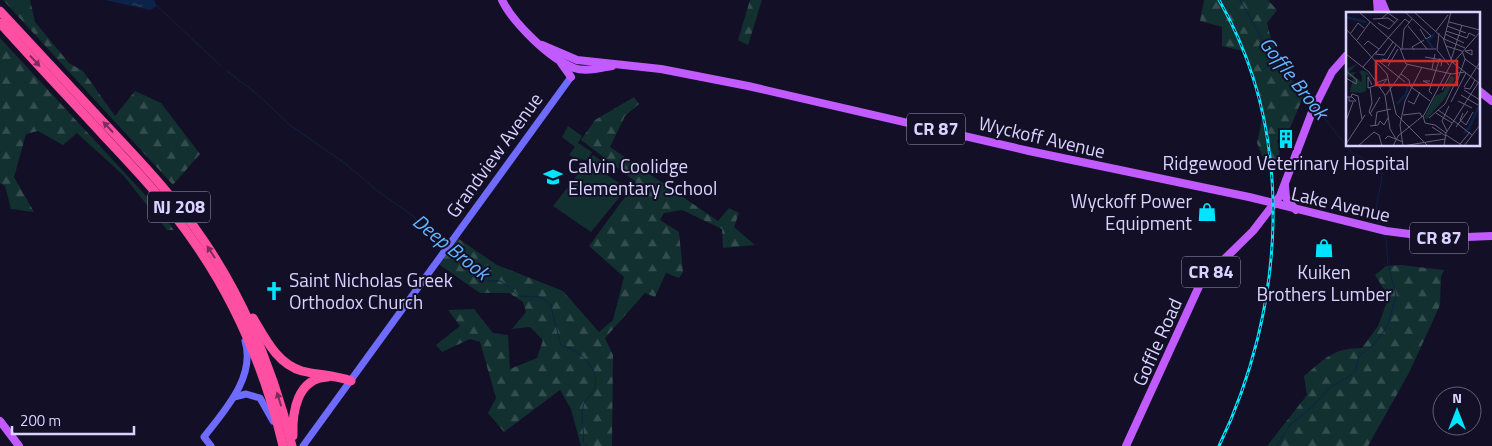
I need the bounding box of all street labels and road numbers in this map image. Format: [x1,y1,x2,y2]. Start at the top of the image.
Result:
street label: Grandview Avenue [438,86,549,223]
street label: Wyckoff Avenue [976,108,1108,165]
road number: CR 87 [907,114,965,144]
street label: Lake Avenue [1289,178,1393,229]
road number: NJ 208 [148,192,210,222]
road number: CR 87 [1410,222,1468,254]
road number: CR 84 [1182,256,1240,288]
street label: Goffle Road [1124,293,1189,390]

